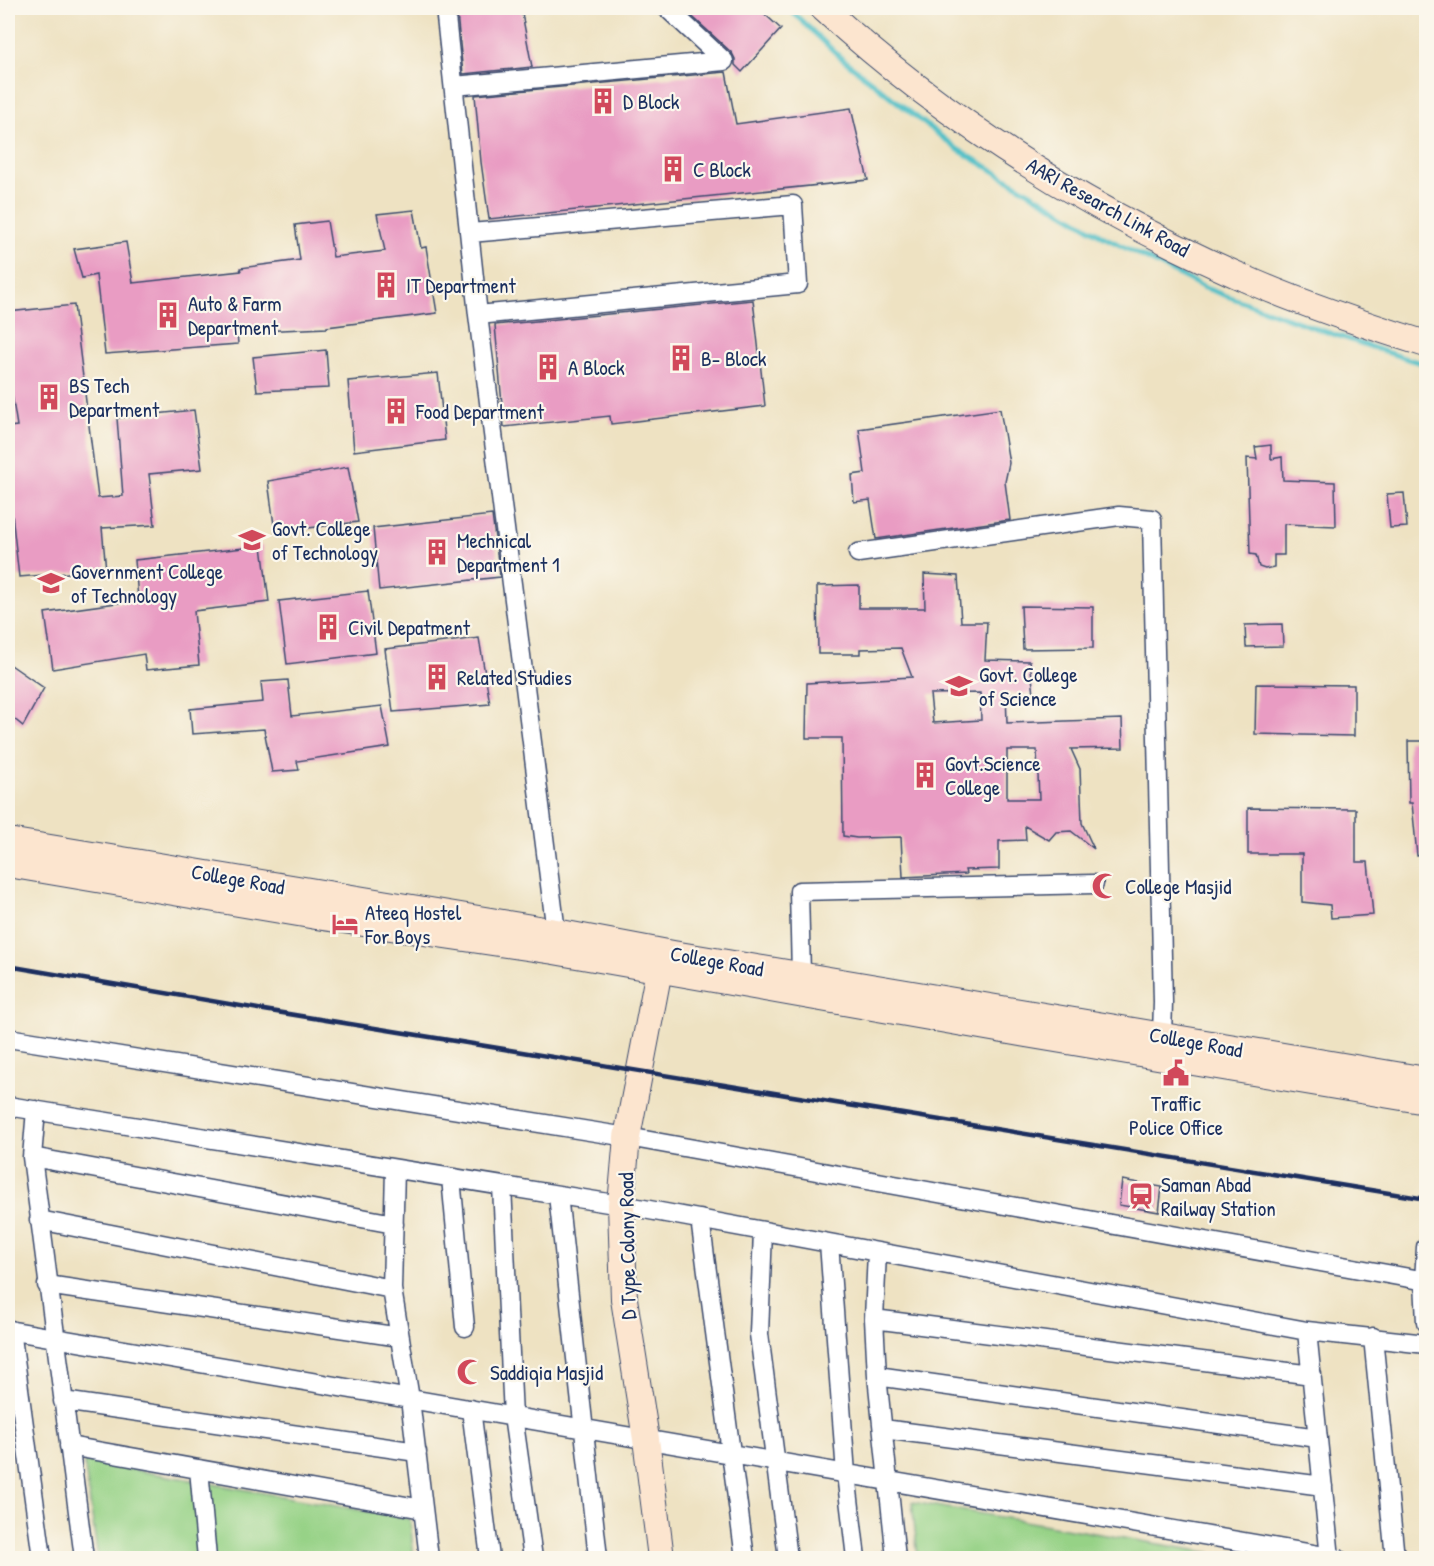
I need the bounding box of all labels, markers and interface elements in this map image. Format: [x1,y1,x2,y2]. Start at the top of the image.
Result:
building icon: D Block [588,86,618,116]
place label: D Block [623,87,680,116]
street label: AARI Research Link Road [1021,150,1195,264]
building icon: C Block [658,154,688,184]
place label: C Block [693,155,751,184]
building icon: IT Department [371,270,401,300]
place label: IT Department [406,271,517,300]
place label: Auto & Farm Department [188,289,282,342]
building icon: Auto & Farm Department [153,300,183,330]
building icon: B- Block [666,343,696,373]
place label: B- Block [701,344,767,373]
building icon: A Block [533,352,563,382]
place label: A Block [568,353,625,382]
place label: BS Tech Department [69,371,160,424]
building icon: BS Tech Department [34,382,64,412]
building icon: Food Department [381,396,411,426]
place label: Food Department [415,397,545,426]
place label: Govt. College of Technology [272,514,378,567]
school or university icon: Govt. College of Technology [237,525,267,555]
place label: Mechnical Department 1 [457,526,560,579]
building icon: Mechnical Department 1 [422,537,452,567]
place label: Government College of Technology [71,557,223,610]
school or university icon: Government College of Technology [36,568,66,598]
building icon: Civil Depatment [313,612,343,642]
place label: Civil Depatment [348,613,471,642]
place label: Govt. College of Science [979,660,1078,713]
building icon: Related Studies [422,662,452,692]
place label: Related Studies [457,663,572,692]
school or university icon: Govt. College of Science [944,671,974,701]
place label: Govt.Science College [945,749,1041,802]
building icon: Govt.Science College [910,760,940,790]
street label: College Road [189,857,287,901]
mosque icon: College Masjid [1090,871,1120,901]
place label: College Masjid [1125,872,1232,901]
place label: Ateeq Hostel For Boys [364,898,462,951]
hotel icon: Ateeq Hostel For Boys [330,909,360,939]
street label: College Road [668,939,766,983]
street label: College Road [1147,1020,1245,1064]
public building icon: Traffic Police Office [1161,1058,1191,1088]
place label: Traffic Police Office [1129,1089,1223,1142]
place label: Saman Abad Railway Station [1161,1170,1276,1223]
street label: D Type Colony Road [611,1172,643,1320]
station icon: Saman Abad Railway Station [1126,1181,1156,1211]
mosque icon: Saddiqia Masjid [455,1357,485,1387]
place label: Saddiqia Masjid [490,1358,603,1387]

